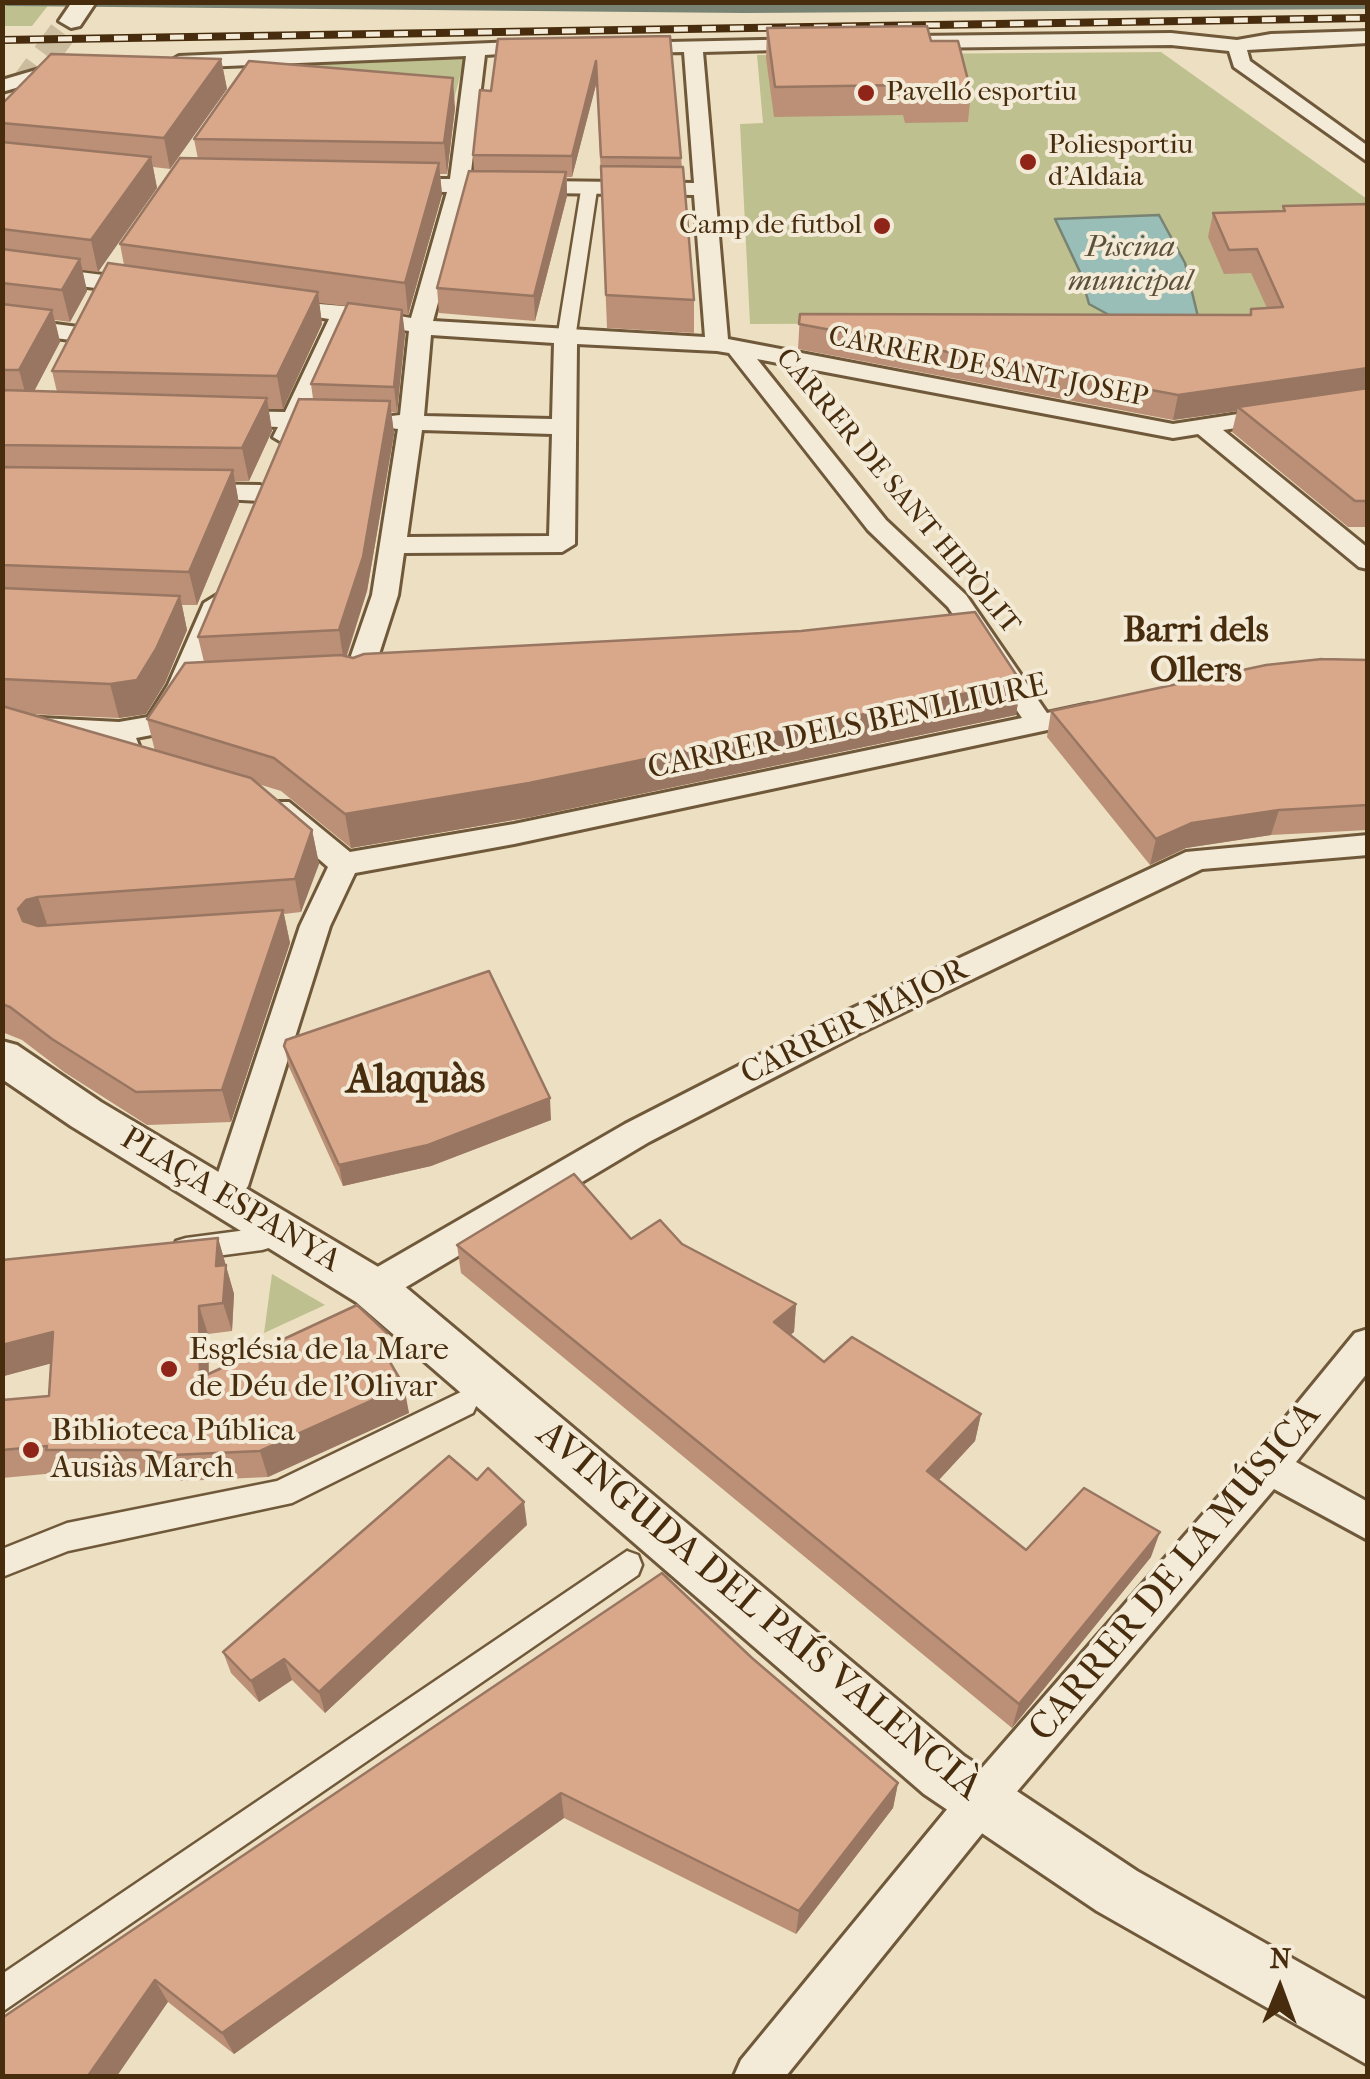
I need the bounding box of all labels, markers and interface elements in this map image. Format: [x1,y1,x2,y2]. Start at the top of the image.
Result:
place label: Pavelló esportiu [886,76,1077,110]
marker: Pavelló esportiu [855,82,877,104]
place label: Poliesportiu d'Aldaia [1048,129,1193,195]
marker: Poliesportiu d'Aldaia [1017,151,1039,173]
place label: Camp de futbol [679,209,862,243]
marker: Camp de futbol [871,215,893,237]
water label: Piscina municipal [1068,231,1192,302]
street label: CARRER DE SANT JOSEP [825,321,1151,415]
street label: CARRER DE SANT HIPÒLIT [768,342,1026,642]
district label: Barri dels Ollers [1123,611,1269,693]
street label: CARRER DELS BENLLIURE [645,667,1051,789]
street label: CARRER MAJOR [735,951,975,1095]
district label: Alaquàs [347,1057,485,1107]
street label: PLAÇA ESPANYA [113,1120,347,1282]
place label: Església de la Mare de Déu de l'Olivar [189,1332,449,1407]
marker: Església de la Mare de Déu de l'Olivar [158,1358,180,1380]
street label: CARRER DE LA MÚSICA [1021,1394,1331,1752]
place label: Biblioteca Pública Ausiàs March [51,1413,295,1488]
street label: AVINGUDA DEL PAÍS VALENCIÀ [527,1413,989,1811]
marker: Biblioteca Pública Ausiàs March [20,1439,42,1461]
north arrow [1230,1939,1330,2039]
text: N [1270,1942,1291,1975]

